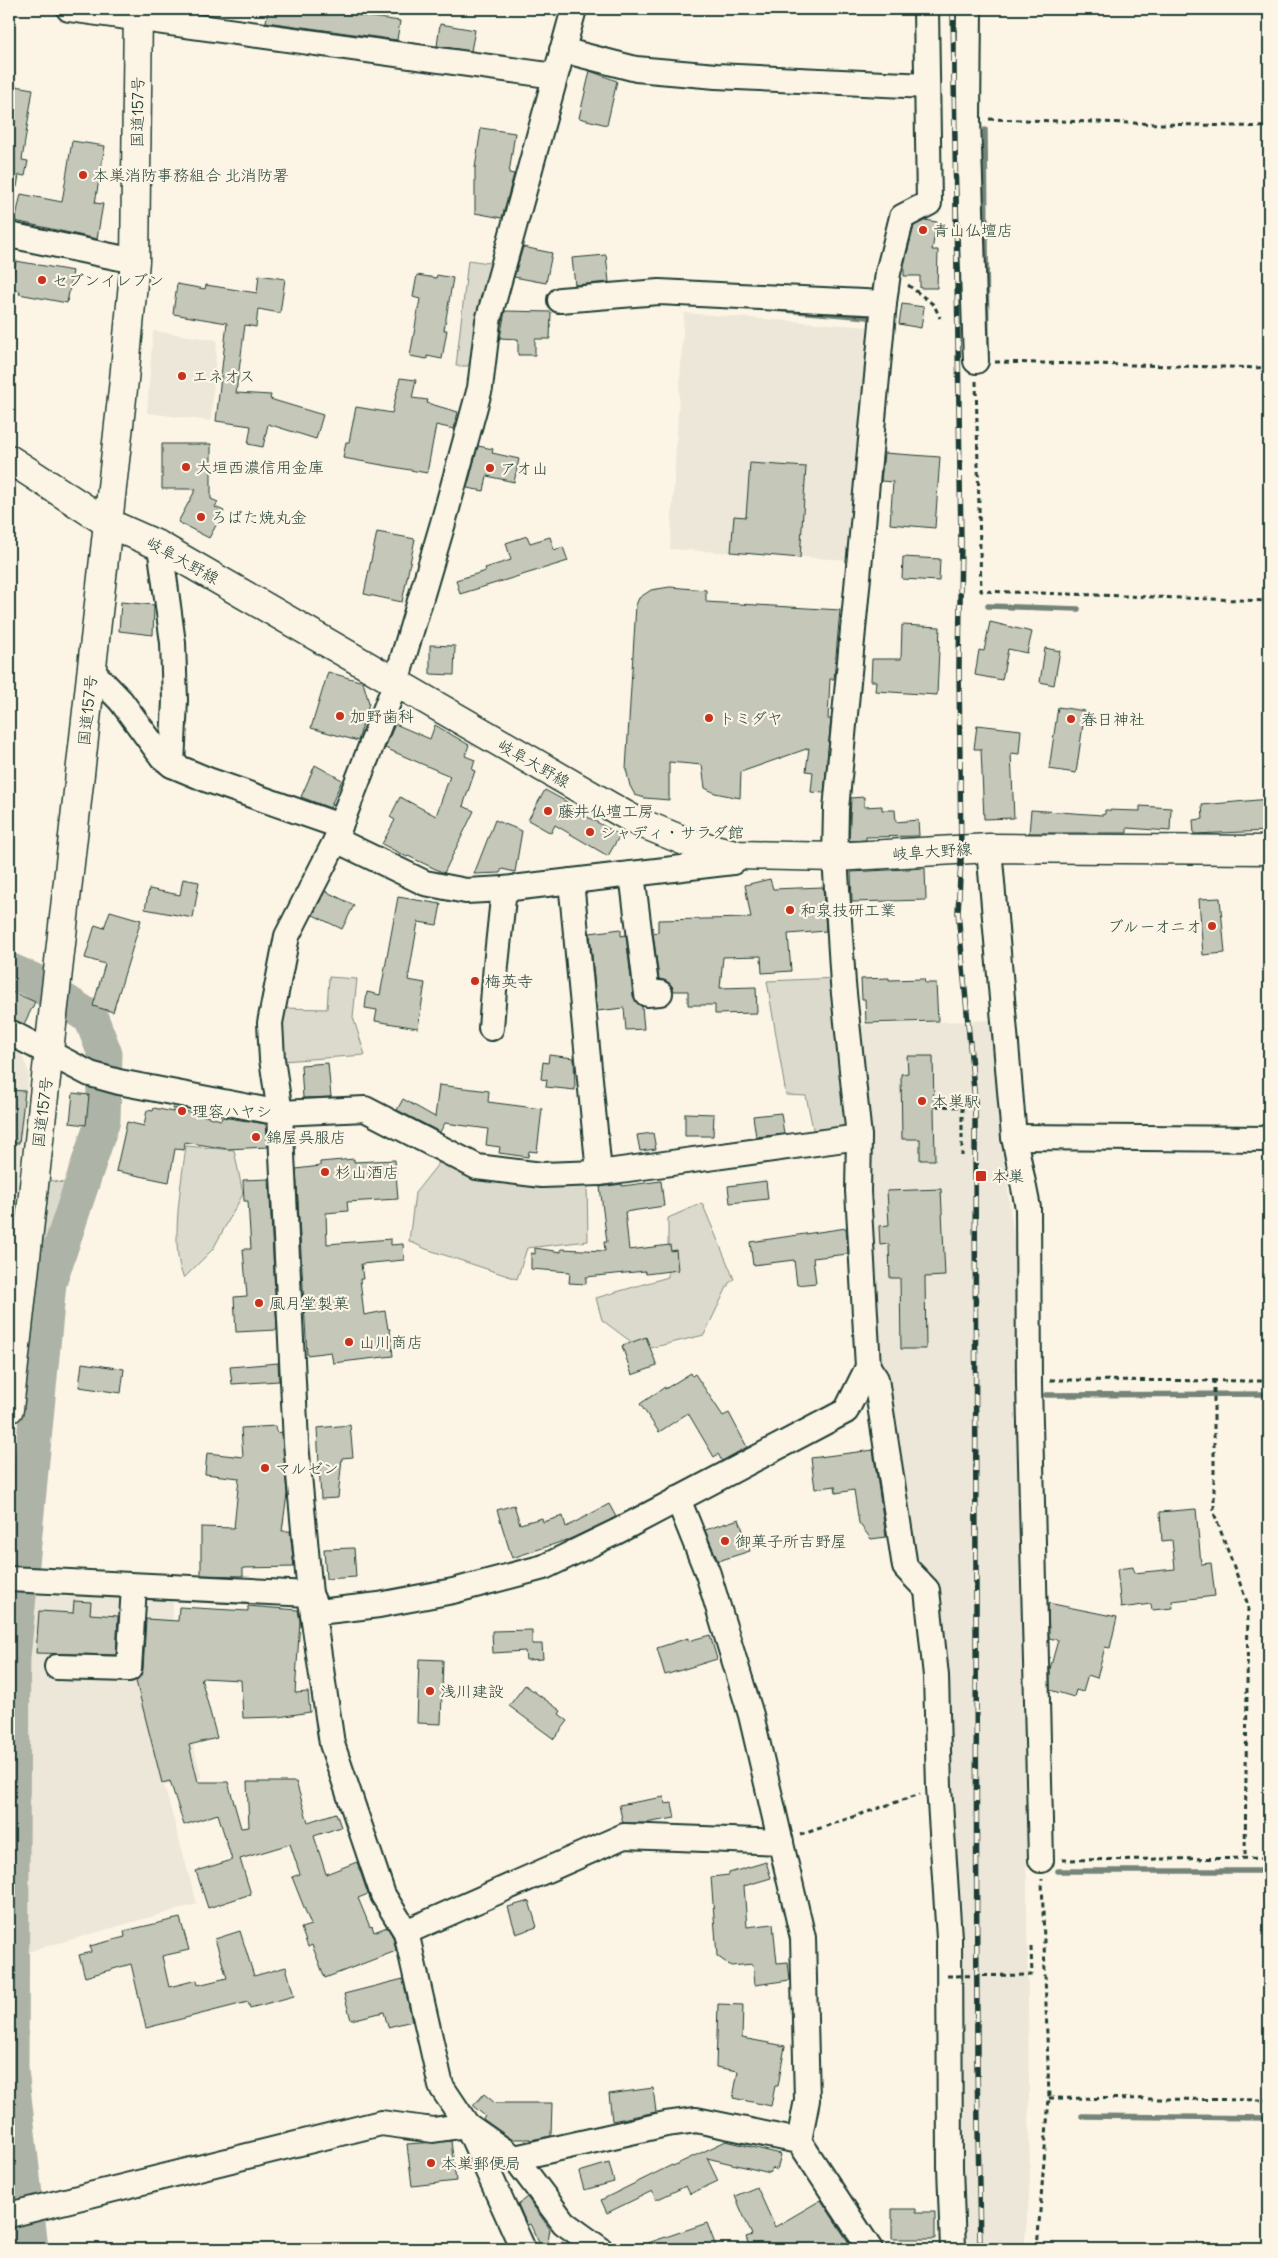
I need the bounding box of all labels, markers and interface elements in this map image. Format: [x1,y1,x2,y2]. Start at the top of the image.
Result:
street label: 国道157号 [126,76,148,148]
place label: 本巣消防事務組合 北消防署 [93,165,289,185]
marker: 本巣消防事務組合 北消防署 [77,169,89,181]
place label: 青山仏壇店 [933,220,1013,240]
marker: 青山仏壇店 [917,224,929,236]
place label: セブンイレブン [52,270,164,290]
marker: セブンイレブン [36,274,48,286]
place label: エネオス [192,366,255,386]
marker: エネオス [176,370,188,382]
place label: 大垣西濃信用金庫 [196,457,324,477]
place label: アオ山 [500,458,548,478]
marker: 大垣西濃信用金庫 [180,461,192,473]
marker: アオ山 [484,462,496,474]
place label: ろばた焼丸金 [211,507,307,527]
marker: ろばた焼丸金 [195,511,207,523]
street label: 岐阜大野線 [143,532,223,588]
street label: 国道157号 [73,673,101,747]
place label: 加野歯科 [350,706,414,726]
place label: トミダヤ [719,708,783,728]
place label: 春日神社 [1081,709,1145,729]
marker: 加野歯科 [334,710,346,722]
marker: トミダヤ [703,712,715,724]
marker: 春日神社 [1065,713,1077,725]
street label: 岐阜大野線 [494,734,574,792]
place label: 藤井仏壇工房 [558,801,654,821]
marker: 藤井仏壇工房 [542,805,554,817]
place label: シャディ・サラダ館 [600,822,744,842]
marker: シャディ・サラダ館 [584,826,596,838]
street label: 岐阜大野線 [891,838,973,864]
place label: 和泉技研工業 [800,900,896,920]
marker: 和泉技研工業 [784,904,796,916]
place label: ブルーオニオ [1108,916,1202,936]
marker: ブルーオニオ [1206,920,1218,932]
place label: 梅英寺 [485,971,533,991]
marker: 梅英寺 [469,975,481,987]
street label: 国道157号 [28,1075,56,1149]
place label: 本巣駅 [932,1091,980,1111]
marker: 本巣駅 [916,1095,928,1107]
place label: 理容ハヤシ [192,1101,272,1121]
marker: 理容ハヤシ [176,1105,188,1117]
place label: 錦屋呉服店 [266,1127,346,1147]
marker: 錦屋呉服店 [250,1131,262,1143]
place label: 杉山酒店 [335,1162,399,1182]
marker: 杉山酒店 [319,1166,331,1178]
place label: 本巣 [992,1166,1024,1186]
marker: 本巣 [974,1169,988,1183]
place label: 風月堂製菓 [269,1293,349,1313]
marker: 風月堂製菓 [253,1297,265,1309]
place label: 山川商店 [359,1332,423,1352]
marker: 山川商店 [343,1336,355,1348]
place label: マルゼン [275,1458,339,1478]
marker: マルゼン [259,1462,271,1474]
place label: 御菓子所吉野屋 [735,1531,847,1551]
marker: 御菓子所吉野屋 [719,1535,731,1547]
place label: 浅川建設 [440,1681,504,1701]
marker: 浅川建設 [424,1685,436,1697]
place label: 本巣郵便局 [441,2153,521,2173]
marker: 本巣郵便局 [425,2157,437,2169]

